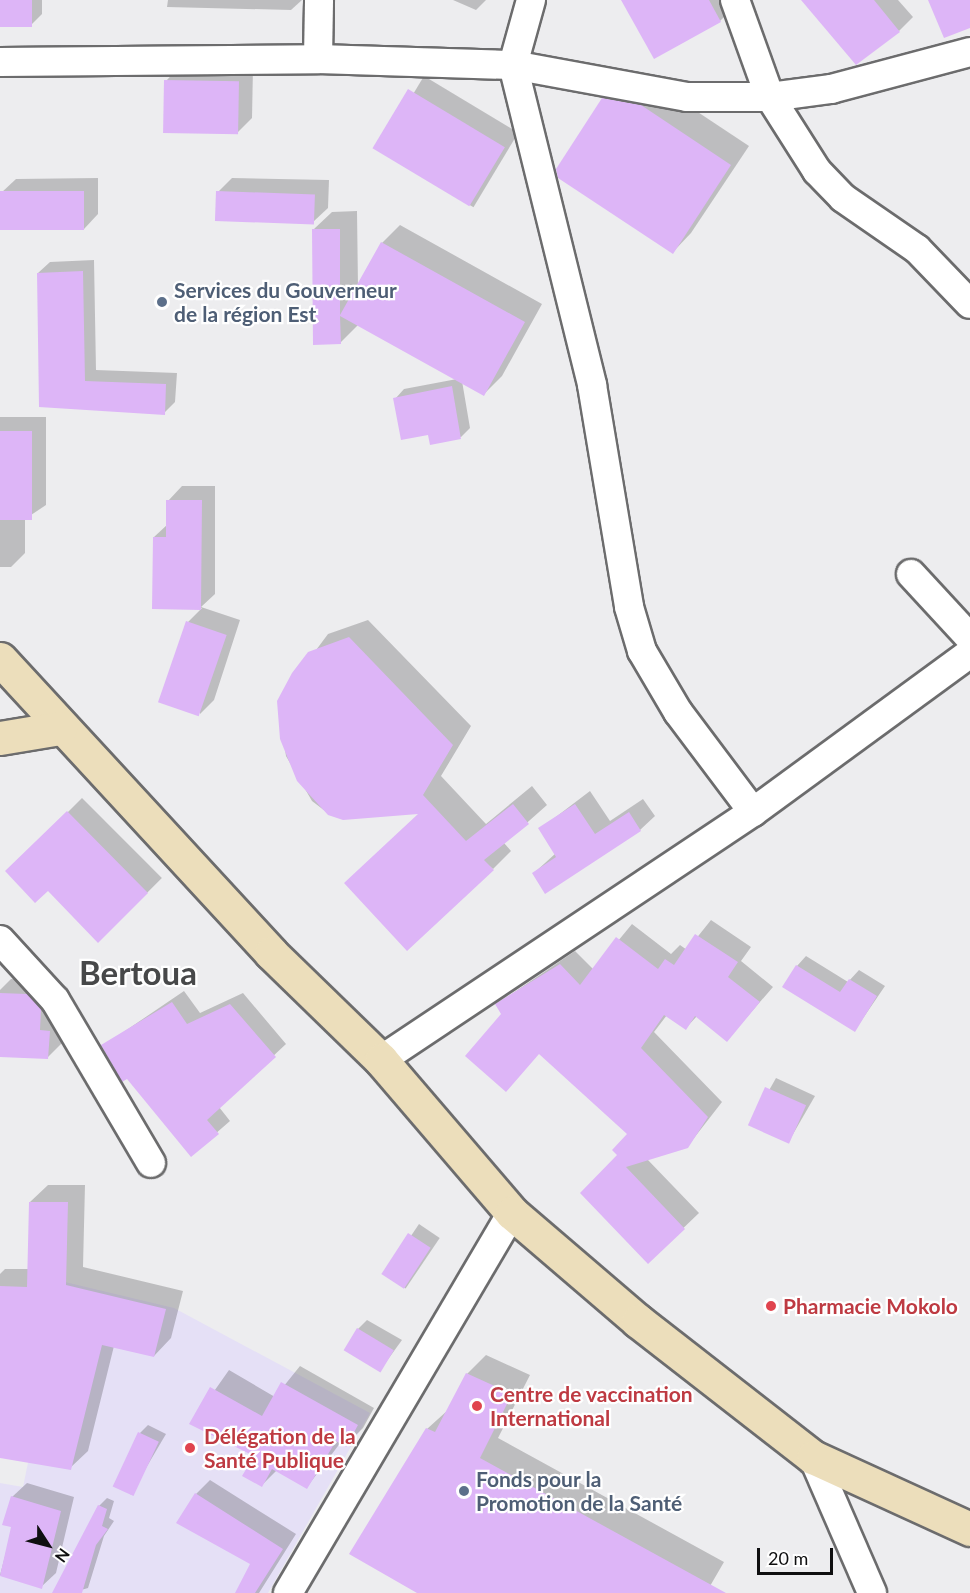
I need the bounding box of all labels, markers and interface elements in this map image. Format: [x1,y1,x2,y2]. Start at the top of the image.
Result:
place label: Services du Gouverneur de la région Est [174,277,397,327]
marker: Services du Gouverneur de la région Est [155,295,169,309]
district label: Bertoua [79,953,197,993]
place label: Pharmacie Mokolo [783,1293,958,1319]
marker: Pharmacie Mokolo [764,1299,778,1313]
place label: Centre de vaccination International [490,1381,693,1431]
marker: Centre de vaccination International [468,1397,486,1415]
place label: Délégation de la Santé Publique [204,1423,356,1473]
marker: Délégation de la Santé Publique [181,1439,199,1457]
place label: Fonds pour la Promotion de la Santé [476,1466,682,1516]
marker: Fonds pour la Promotion de la Santé [457,1484,471,1498]
north arrow [18,1515,78,1575]
scale bar [760,1536,836,1574]
text: N [52,1545,74,1566]
text: 20 m [768,1547,808,1569]

